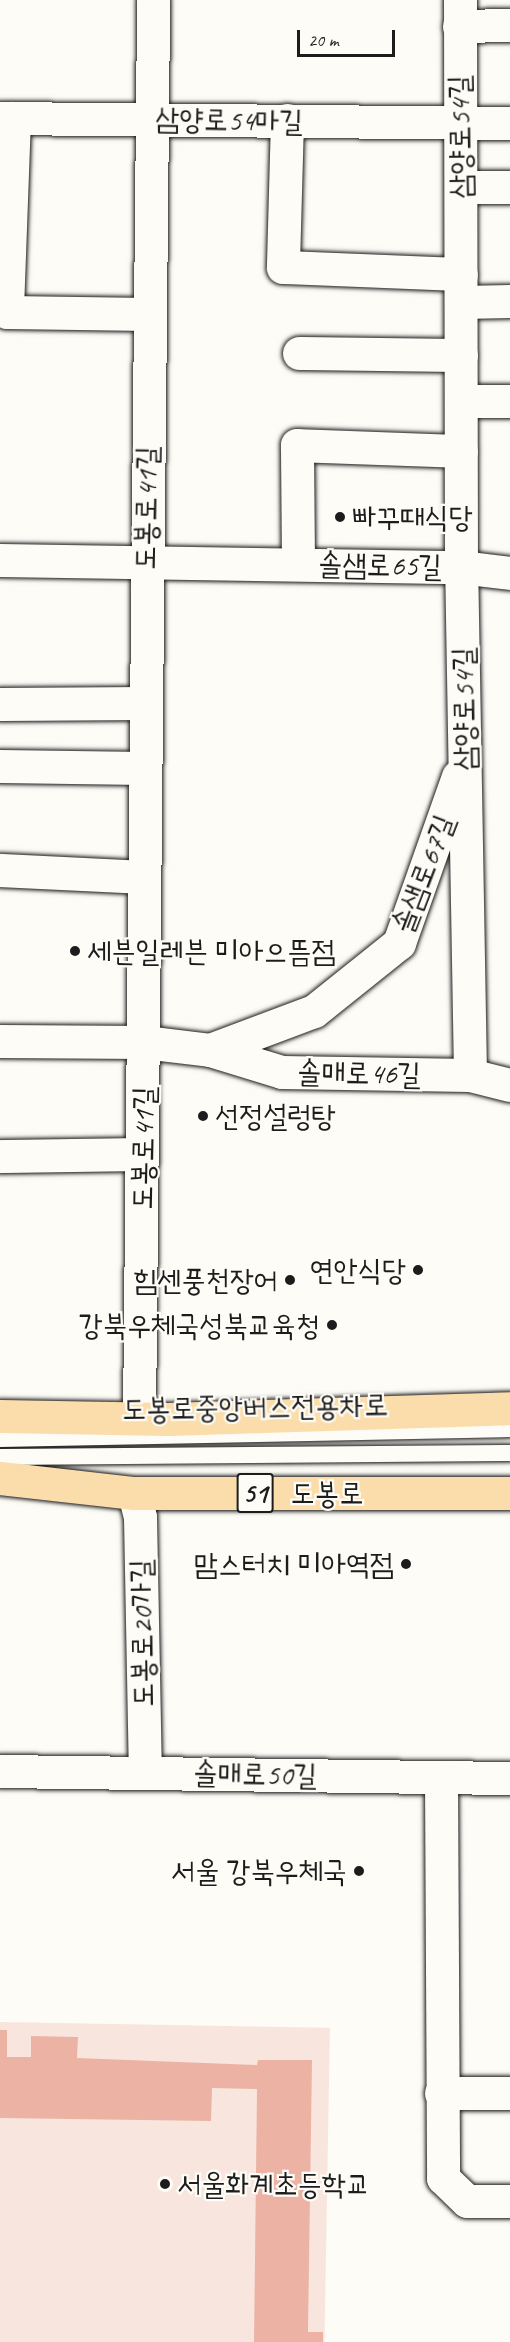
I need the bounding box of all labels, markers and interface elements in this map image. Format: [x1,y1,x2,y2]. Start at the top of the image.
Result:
scale bar [300,18,398,56]
text: 20 m [308,29,339,51]
street label: 삼양로54길 [441,75,479,199]
street label: 삼양로54마길 [155,101,303,139]
street label: 도봉로41길 [127,446,165,570]
place label: 빠꾸때식당 [352,499,473,535]
marker: 빠꾸때식당 [333,510,347,524]
street label: 솔샘로65길 [318,546,442,584]
street label: 삼양로54길 [445,647,483,771]
street label: 솔샘로67길 [384,810,462,938]
place label: 세븐일레븐 미아으뜸점 [87,933,336,969]
marker: 세븐일레븐 미아으뜸점 [68,944,82,958]
street label: 솔매로46길 [297,1054,421,1092]
street label: 도봉로41길 [124,1086,162,1210]
place label: 선정설렁탕 [215,1098,336,1134]
marker: 선정설렁탕 [196,1109,210,1123]
place label: 연안식당 [309,1252,406,1288]
place label: 힘센풍천장어 [133,1262,278,1298]
marker: 연안식당 [411,1263,425,1277]
marker: 힘센풍천장어 [283,1273,297,1287]
place label: 강북우체국성북교육청 [79,1307,320,1343]
marker: 강북우체국성북교육청 [325,1318,339,1332]
street label: 도봉로중앙버스전용차로 [122,1387,388,1427]
road number: 51 [236,1468,274,1518]
street label: 도봉로 [291,1475,363,1511]
place label: 맘스터치 미아역점 [194,1546,394,1582]
marker: 맘스터치 미아역점 [399,1557,413,1571]
street label: 도봉로20가길 [123,1559,161,1707]
street label: 솔매로50길 [193,1755,317,1793]
place label: 서울 강북우체국 [171,1853,347,1889]
marker: 서울 강북우체국 [352,1864,366,1878]
place label: 서울화계초등학교 [177,2166,370,2202]
marker: 서울화계초등학교 [158,2177,172,2191]

